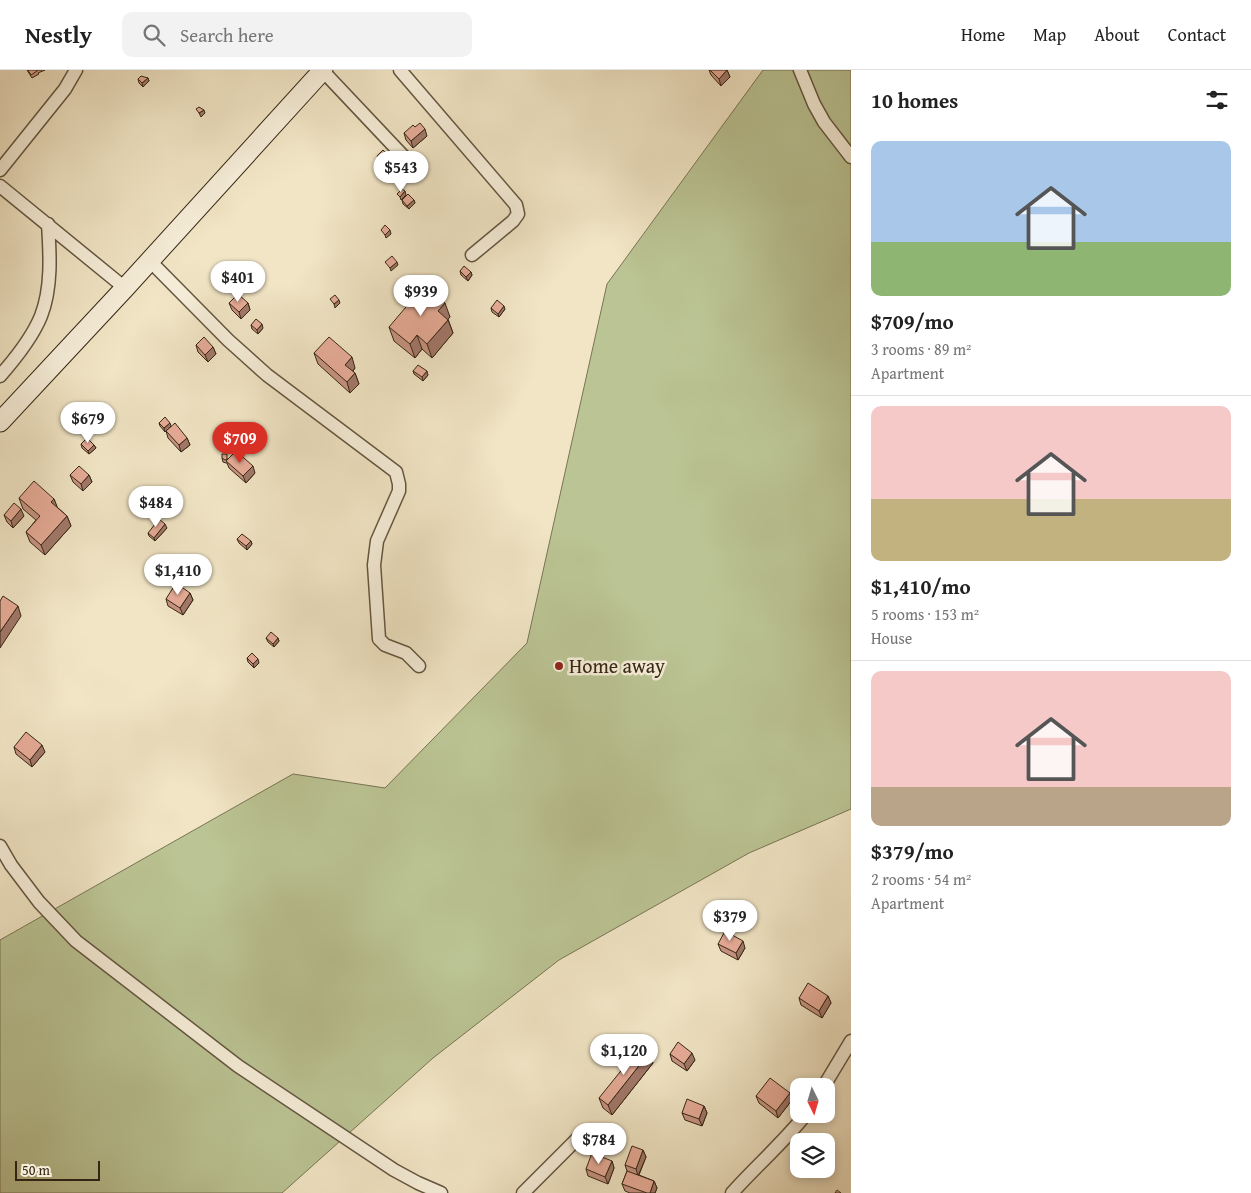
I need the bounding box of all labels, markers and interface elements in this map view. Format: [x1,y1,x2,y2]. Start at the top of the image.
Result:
search box [122,12,472,57]
text: Nestly [25,17,92,52]
icon: search [140,21,168,49]
text: Search here [180,21,274,49]
text: Home [961,21,1005,48]
text: Map [1033,21,1066,48]
text: About [1094,21,1140,48]
text: Contact [1168,21,1226,48]
text: 10 homes [871,85,958,116]
icon: filters [1203,86,1231,114]
pin: $543 [371,150,431,193]
text: $543 [384,155,418,179]
icon: home [1006,173,1096,263]
pin: $401 [208,260,268,303]
text: $401 [221,265,255,289]
pin: $939 [391,274,451,317]
text: $939 [404,279,438,303]
text: $709/mo [871,306,954,337]
text: 3 rooms · 89 m² [871,337,971,361]
text: Apartment [871,361,944,385]
pin: $679 [58,402,118,444]
text: $679 [71,406,105,430]
pin: $709 [210,422,270,464]
text: $709 [223,426,257,450]
icon: home [1006,439,1096,529]
pin: $484 [126,486,186,528]
text: $484 [139,490,173,514]
pin: $1,410 [137,554,219,596]
text: $1,410 [155,558,201,582]
text: $1,410/mo [871,571,971,602]
text: 5 rooms · 153 m² [871,602,979,626]
text: House [871,626,912,650]
place label: Home away [569,651,665,680]
marker: Home away [553,660,565,672]
icon: home [1006,704,1096,794]
text: $379/mo [871,836,954,867]
text: 2 rooms · 54 m² [871,867,971,891]
text: Apartment [871,891,944,915]
pin: $379 [700,900,760,942]
text: $379 [713,904,747,928]
pin: $1,120 [583,1034,665,1076]
text: $1,120 [601,1038,647,1062]
north arrow [790,1078,835,1122]
map controls [790,1078,835,1178]
pin: $784 [569,1122,629,1165]
text: $784 [582,1127,616,1151]
button: layers [790,1133,835,1178]
scale bar [15,1158,100,1181]
text: 50 m [22,1160,50,1180]

